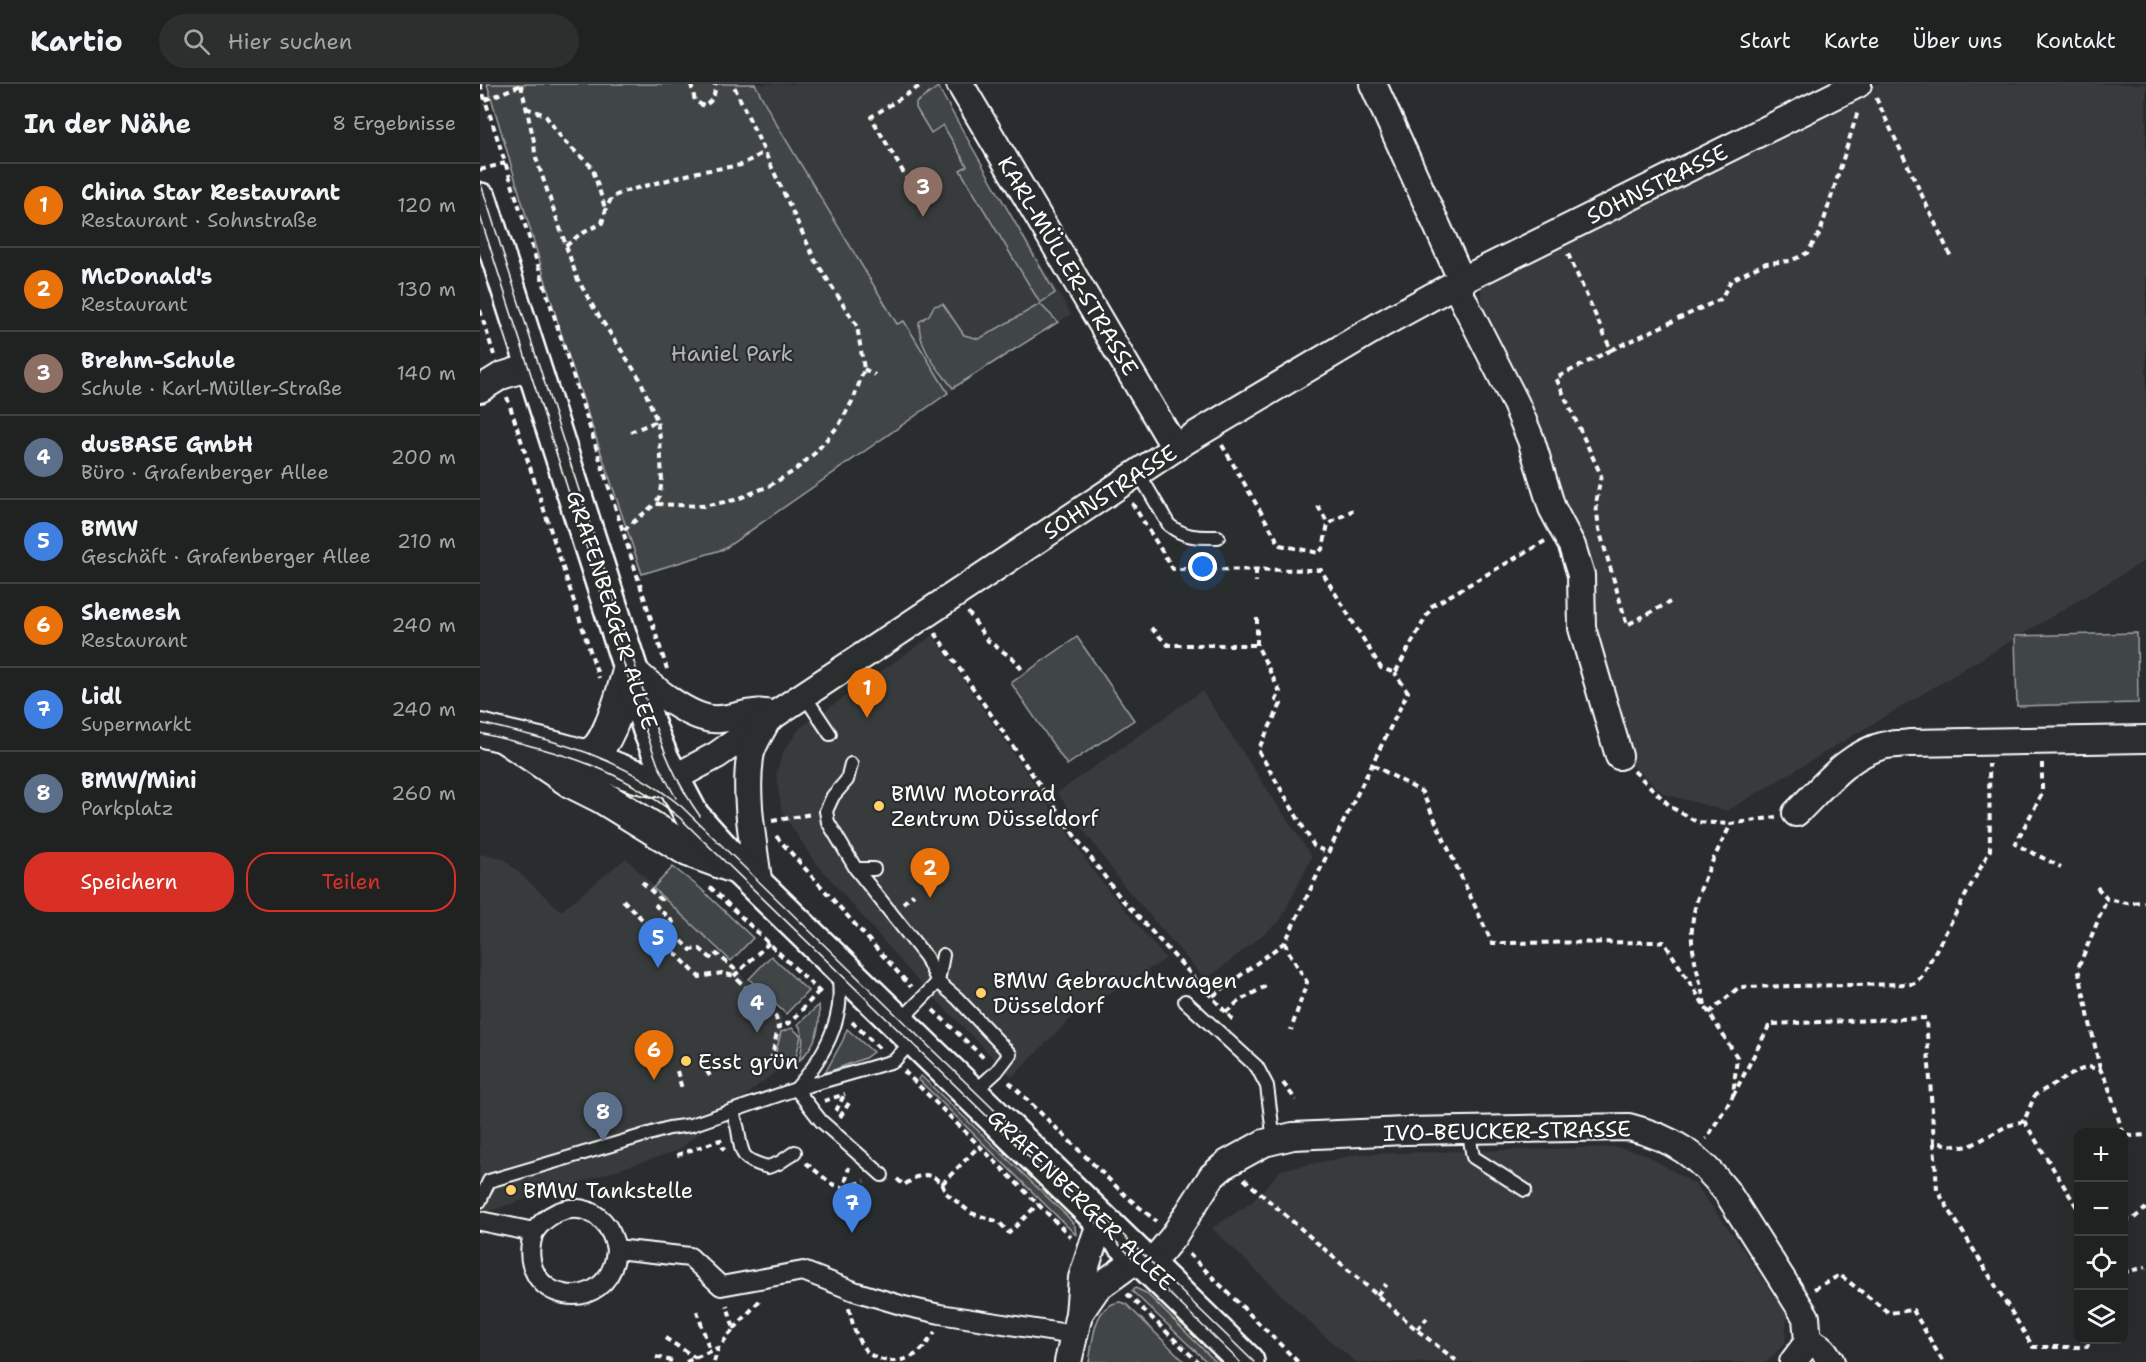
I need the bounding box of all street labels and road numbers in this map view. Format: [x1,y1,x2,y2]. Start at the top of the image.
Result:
street label: SOHNSTRASSE [1581,137,1733,231]
street label: KARL-MÜLLER-STRASSE [991,151,1145,381]
street label: SOHNSTRASSE [1038,438,1182,546]
street label: GRAFENBERGER ALLEE [560,487,664,733]
street label: GRAFENBERGER ALLEE [981,1103,1181,1297]
street label: IVO-BEUCKER-STRASSE [1383,1114,1631,1148]

